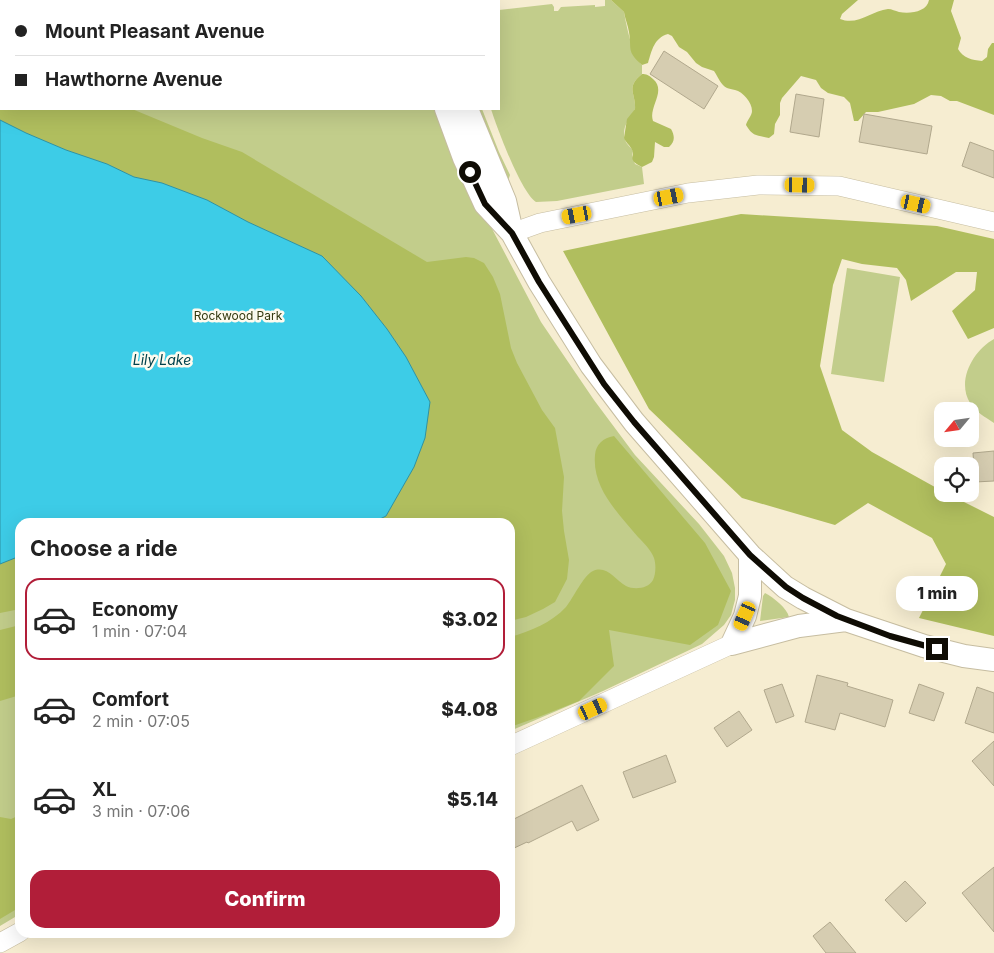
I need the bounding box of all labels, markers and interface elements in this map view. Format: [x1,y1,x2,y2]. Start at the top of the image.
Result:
text: Mount Pleasant Avenue [45,20,265,43]
text: Hawthorne Avenue [45,68,223,91]
route start [459,161,481,183]
car [784,177,815,193]
car [652,187,685,207]
car [899,193,932,215]
car [560,205,593,225]
park label: Rockwood Park [194,308,283,323]
water label: Lily Lake [133,351,191,368]
north arrow [934,402,979,448]
map controls [934,402,979,502]
button: locate [934,457,979,502]
text: Choose a ride [30,535,178,561]
callout: 1 min [896,576,978,612]
text: 1 min [917,583,957,603]
icon: car [32,597,77,642]
text: Economy [92,598,178,621]
car [732,599,757,633]
text: $3.02 [442,608,498,631]
text: 1 min · 07:04 [92,621,187,641]
route end [926,638,948,660]
icon: car [32,687,77,732]
text: Comfort [92,688,169,711]
car [576,696,609,722]
text: $4.08 [441,698,498,721]
text: 2 min · 07:05 [92,711,190,731]
icon: car [32,777,77,822]
text: XL [92,778,117,801]
text: $5.14 [447,788,498,811]
text: 3 min · 07:06 [92,801,190,821]
button: Confirm [30,870,500,928]

